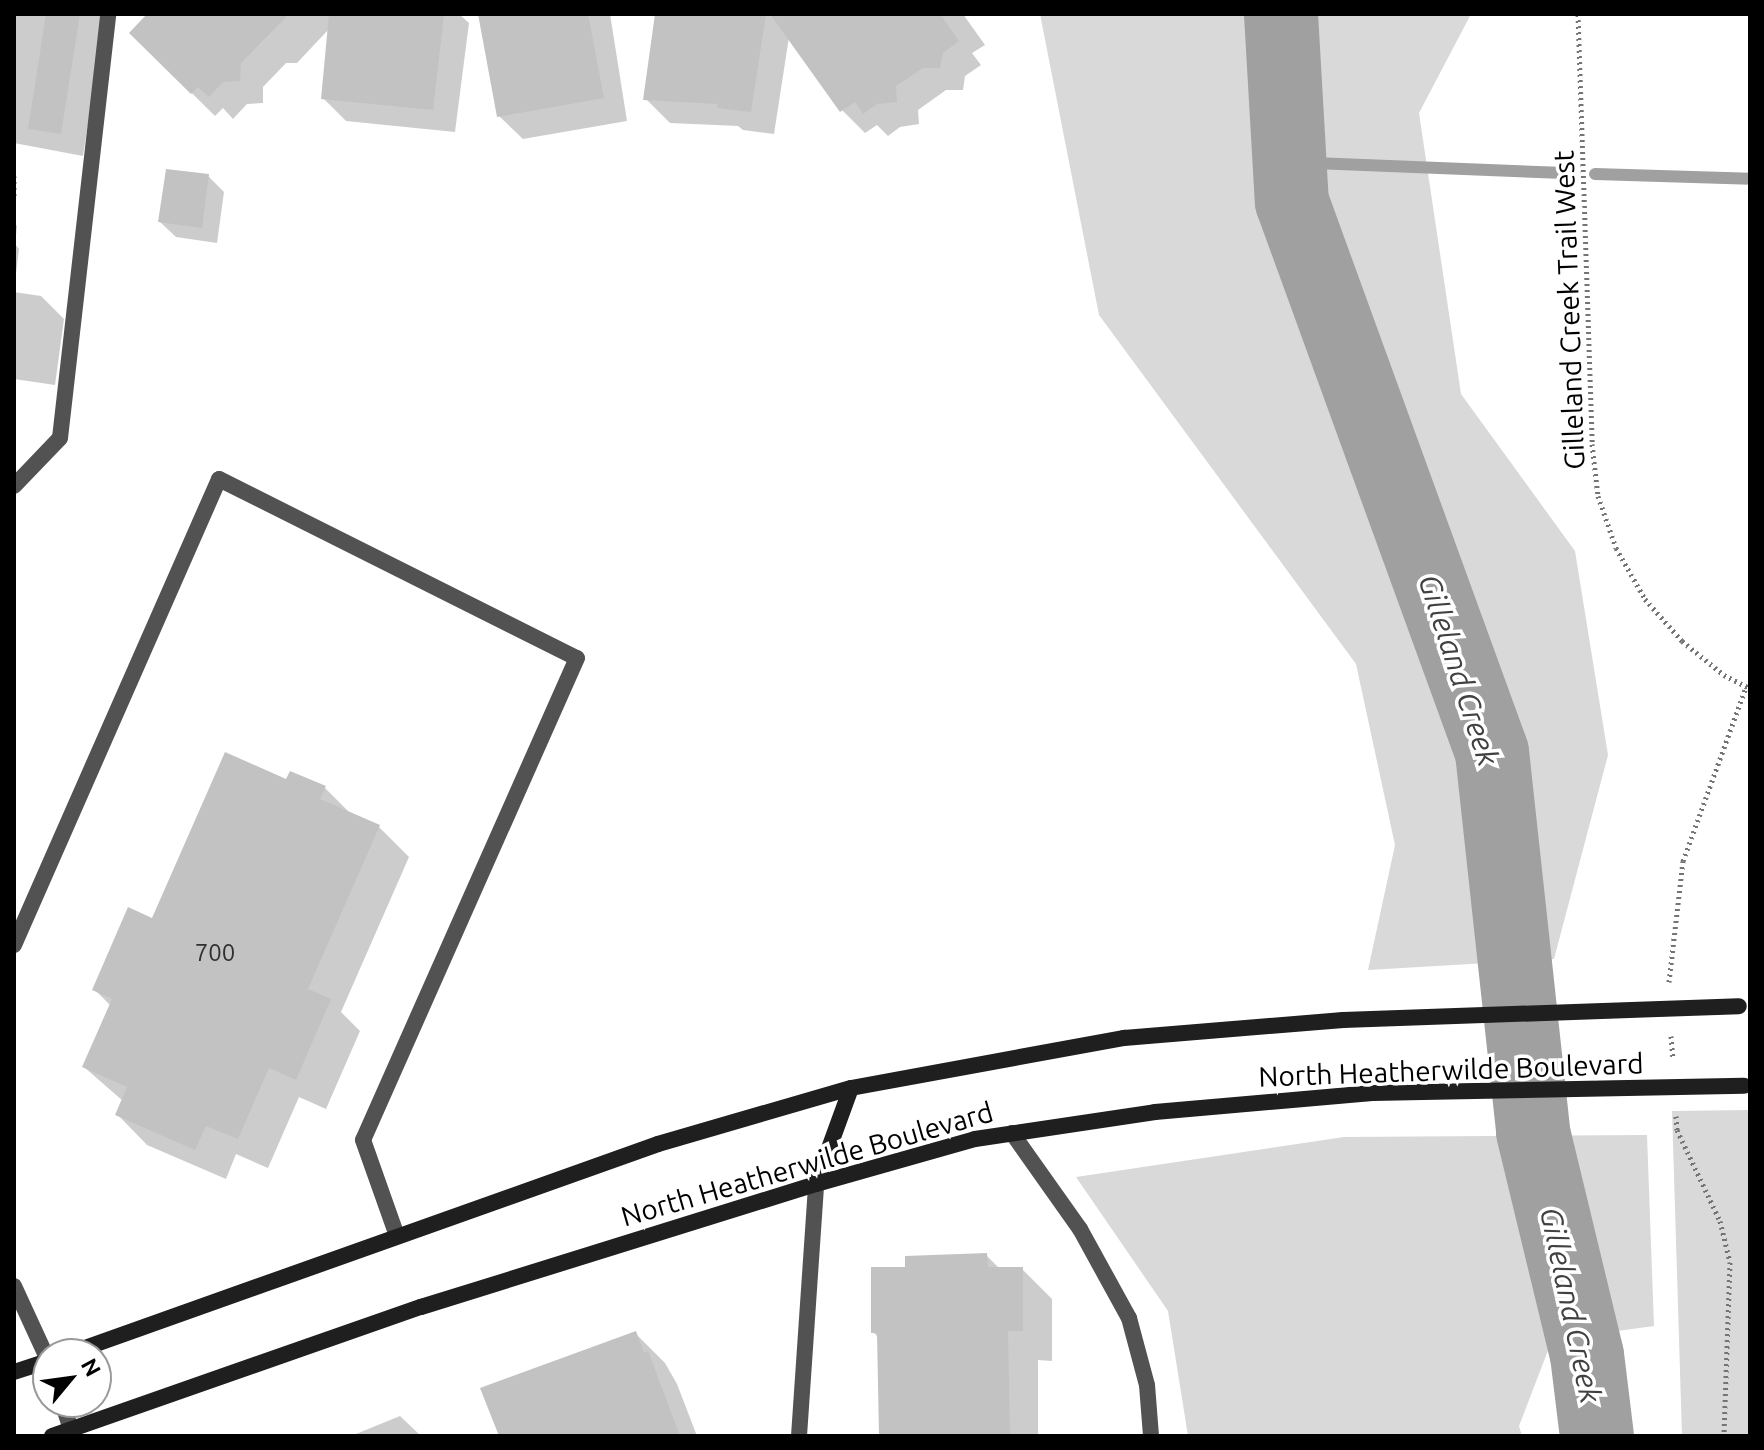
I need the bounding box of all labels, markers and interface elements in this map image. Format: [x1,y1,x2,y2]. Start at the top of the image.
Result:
street label: Gilleland Creek Trail West [1547,150,1591,470]
water label: Gilleland Creek [1411,570,1507,770]
house number: 700 [195,939,235,967]
street label: North Heatherwilde Boulevard [1258,1046,1644,1094]
street label: North Heatherwilde Boulevard [617,1095,997,1233]
water label: Gilleland Creek [1533,1204,1609,1406]
north arrow [32,1338,112,1418]
text: N [77,1354,107,1380]

